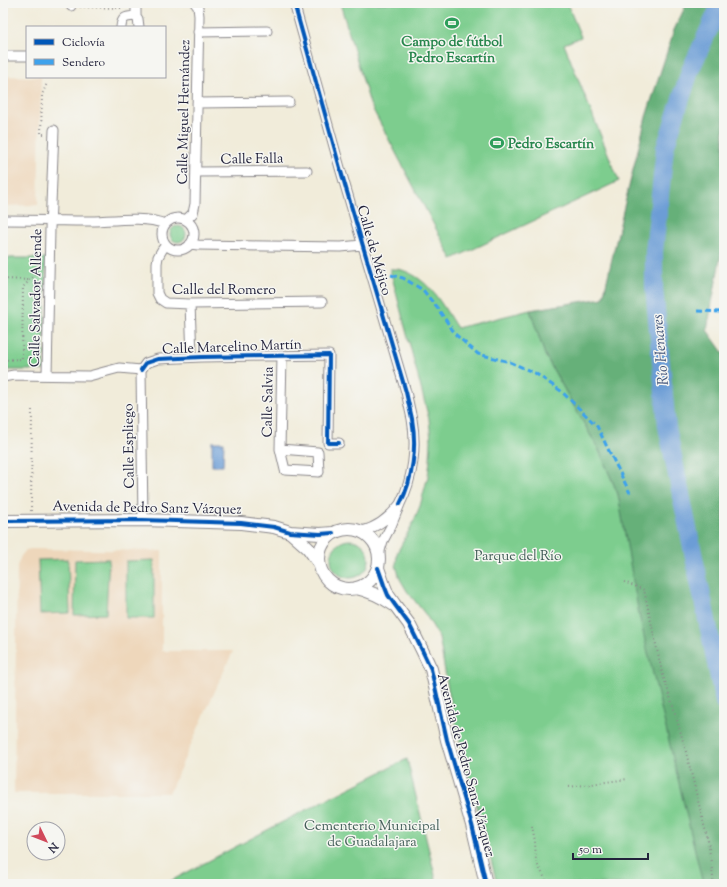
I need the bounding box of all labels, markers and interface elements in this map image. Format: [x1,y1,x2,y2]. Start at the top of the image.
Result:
sports icon: Campo de fútbol Pedro Escartín [444,15,460,31]
legend [26,26,166,78]
place label: Campo de fútbol Pedro Escartín [401,33,503,69]
text: Ciclovía [62,34,105,52]
street label: Calle Miguel Hernández [174,39,196,185]
text: Sendero [62,54,105,72]
sports icon: Pedro Escartín [489,135,505,151]
place label: Pedro Escartín [508,135,595,155]
street label: Calle Falla [220,149,284,171]
street label: Calle de Méjico [351,203,396,298]
street label: Calle Salvador Allende [26,229,48,367]
street label: Calle del Romero [172,281,276,301]
water label: Río Henares [648,313,675,386]
street label: Calle Marcelino Martín [162,336,302,360]
street label: Calle Salvia [258,366,280,438]
street label: Calle Espliego [119,403,141,489]
street label: Avenida de Pedro Sanz Vázquez [52,497,242,521]
park label: Parque del Río [474,547,562,567]
street label: Avenida de Pedro Sanz Vázquez [431,671,499,860]
park label: Cementerio Municipal de Guadalajara [304,817,440,853]
north arrow [26,821,66,861]
scale bar [573,835,648,861]
text: N [44,838,62,856]
text: 50 m [578,841,602,859]

